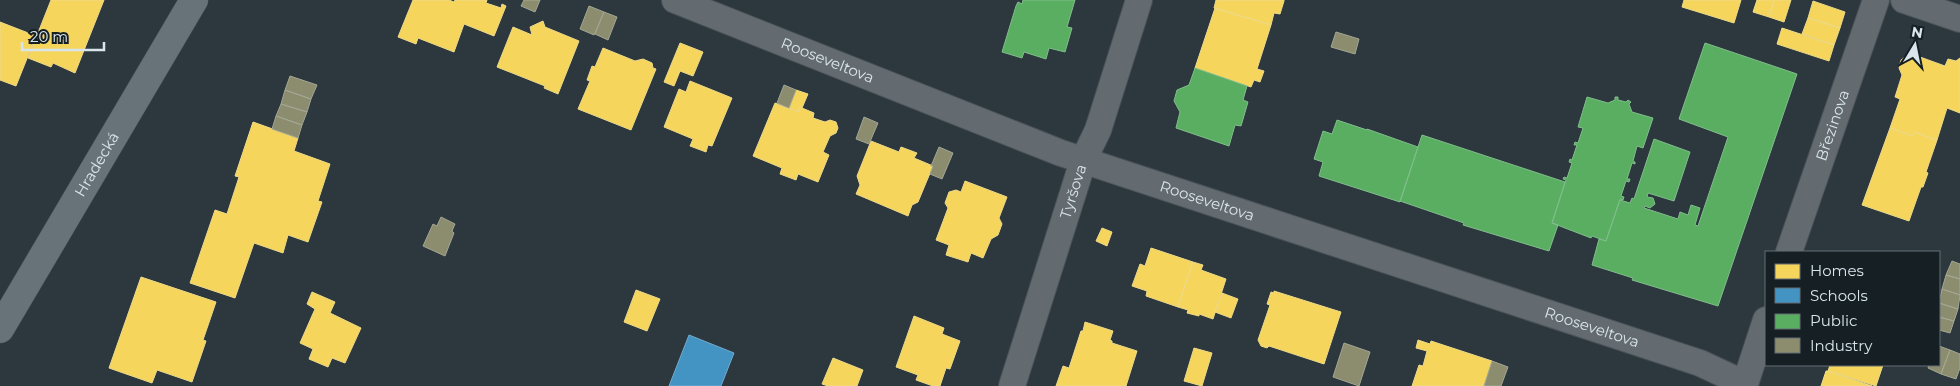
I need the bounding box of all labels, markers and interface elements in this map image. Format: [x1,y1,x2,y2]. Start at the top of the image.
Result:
scale bar [22,20,105,52]
north arrow [1890,20,1940,70]
text: N [1910,22,1924,42]
text: 20 m [30,27,68,46]
street label: Rooseveltova [778,33,877,87]
street label: Březinova [1811,87,1853,163]
street label: Hradecká [70,128,123,200]
street label: Tyršova [1056,162,1090,221]
street label: Rooseveltova [1157,176,1257,225]
legend [1765,251,1940,366]
text: Homes [1810,261,1864,280]
text: Schools [1810,286,1868,305]
street label: Rooseveltova [1542,303,1642,351]
text: Public [1810,311,1858,330]
text: Industry [1810,336,1873,355]

